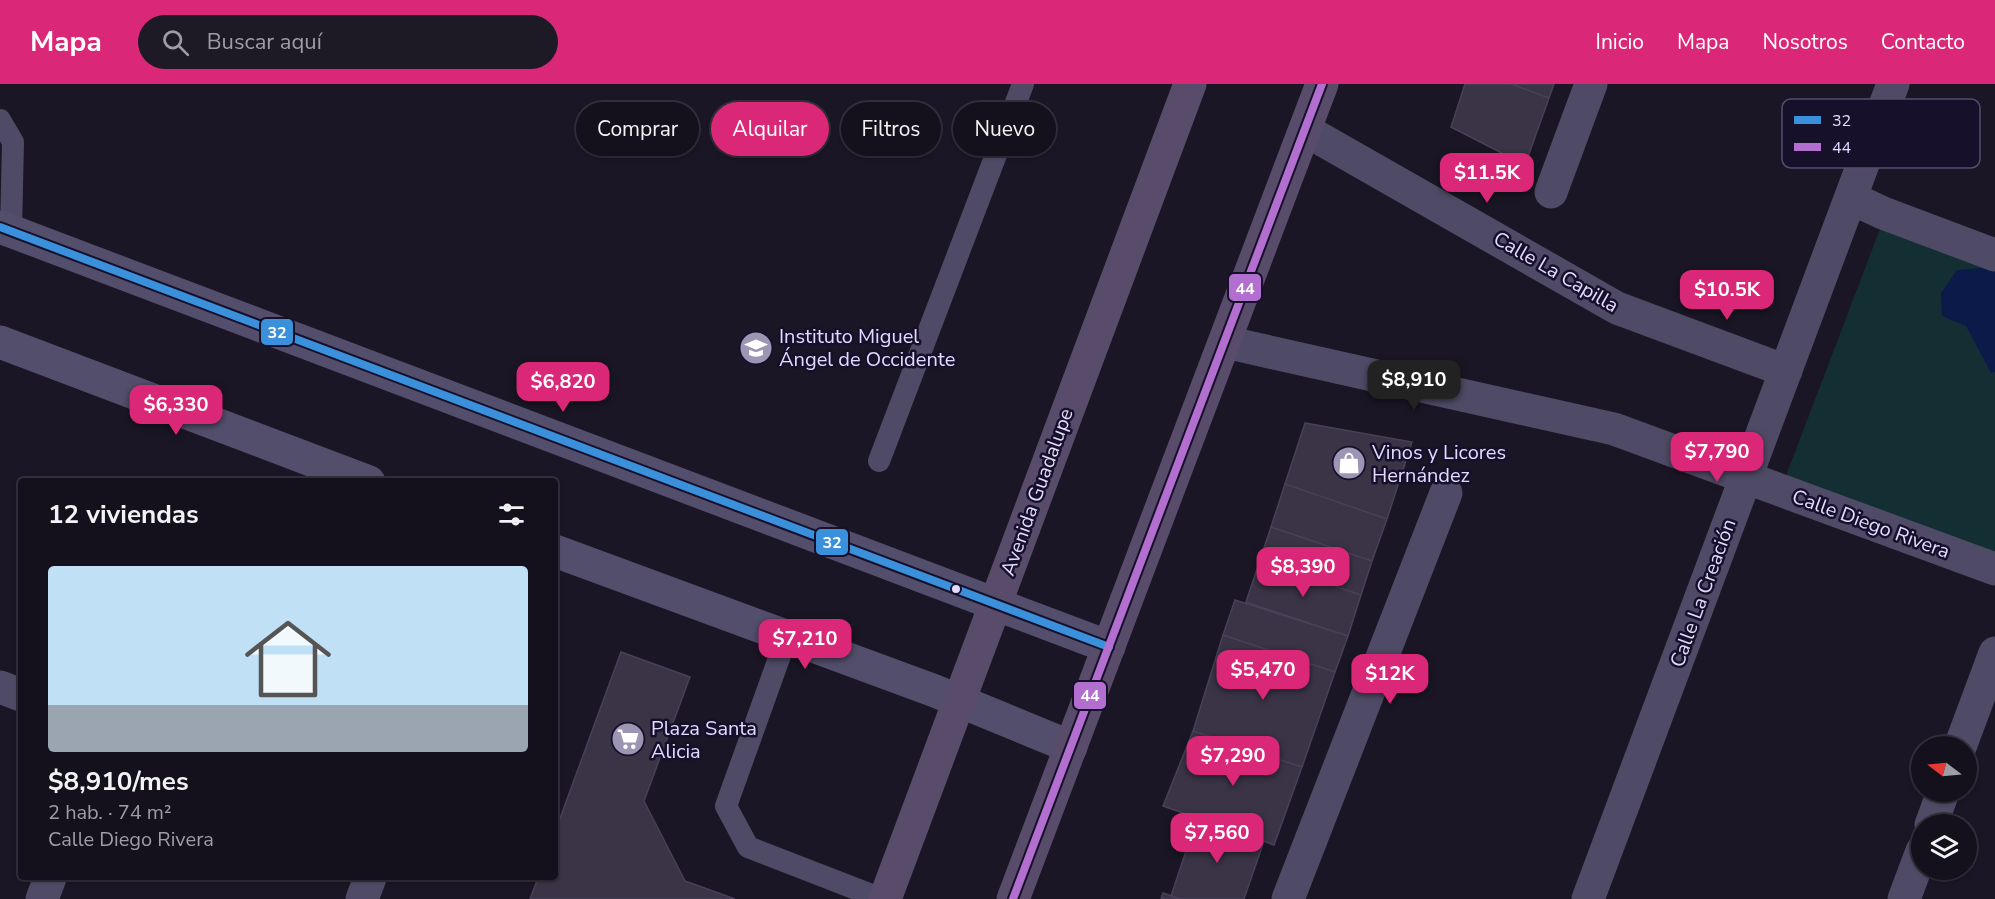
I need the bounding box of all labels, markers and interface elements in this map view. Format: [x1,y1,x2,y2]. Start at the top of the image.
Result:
search box [138,15,558,69]
text: Mapa [30,23,102,61]
icon: search [159,26,192,59]
text: Buscar aquí [207,27,322,57]
text: Inicio [1596,28,1644,56]
text: Mapa [1677,28,1729,56]
text: Nosotros [1762,28,1848,56]
text: Contacto [1881,28,1965,56]
legend [1782,99,1980,168]
chip: Comprar [576,102,699,156]
chip: Alquilar [711,102,829,156]
chip: Filtros [841,102,941,156]
chip: Nuevo [953,102,1056,156]
text: 32 [1832,110,1851,132]
text: 44 [1832,137,1852,159]
pin: $11.5K [1438,153,1536,204]
text: $11.5K [1454,159,1520,186]
street label: Calle La Capilla [1488,225,1624,319]
pin: $10.5K [1678,270,1776,321]
line badge: 44 [1228,273,1262,302]
text: $10.5K [1694,276,1760,303]
text: 44 [1235,278,1255,300]
line badge: 32 [260,318,294,346]
text: 32 [267,322,287,344]
place label: Instituto Miguel Ángel de Occidente [779,323,955,373]
school or university icon: Instituto Miguel Ángel de Occidente [738,330,774,366]
pin: $8,910 [1365,360,1463,411]
pin: $6,820 [514,362,612,413]
text: $8,910 [1382,366,1446,393]
text: $6,820 [531,368,595,395]
pin: $6,330 [127,385,225,436]
text: $6,330 [144,391,208,418]
street label: Avenida Guadalupe [994,405,1080,579]
pin: $7,790 [1668,432,1766,483]
text: $7,790 [1685,438,1749,465]
place label: Vinos y Licores Hernández [1371,439,1506,489]
shop icon: Vinos y Licores Hernández [1331,445,1367,481]
street label: Calle Diego Rivera [1788,483,1954,565]
text: 12 viviendas [48,497,199,532]
icon: filters [495,498,528,531]
street label: Calle La Creación [1664,515,1742,671]
line badge: 32 [815,528,849,556]
text: 32 [822,532,842,554]
pin: $8,390 [1254,547,1352,598]
text: $8,390 [1271,553,1335,580]
unlabelled marker [950,583,962,595]
icon: home [234,605,342,713]
pin: $7,210 [756,619,854,670]
text: $7,210 [773,625,837,652]
pin: $5,470 [1214,650,1312,701]
pin: $12K [1354,654,1426,705]
text: $5,470 [1231,656,1295,683]
text: $12K [1365,660,1415,687]
line badge: 44 [1073,681,1107,710]
text: 44 [1080,685,1100,707]
place label: Plaza Santa Alicia [651,715,757,765]
supermarket icon: Plaza Santa Alicia [610,721,646,757]
pin: $7,290 [1184,736,1282,787]
north arrow [1911,736,1977,802]
map controls [1911,736,1977,880]
text: $7,290 [1201,742,1265,769]
text: $8,910/mes [48,764,189,799]
text: 2 hab. · 74 m² [48,799,172,826]
pin: $7,560 [1168,813,1266,864]
button: layers [1911,814,1977,880]
text: $7,560 [1185,819,1249,846]
text: Calle Diego Rivera [48,826,214,853]

